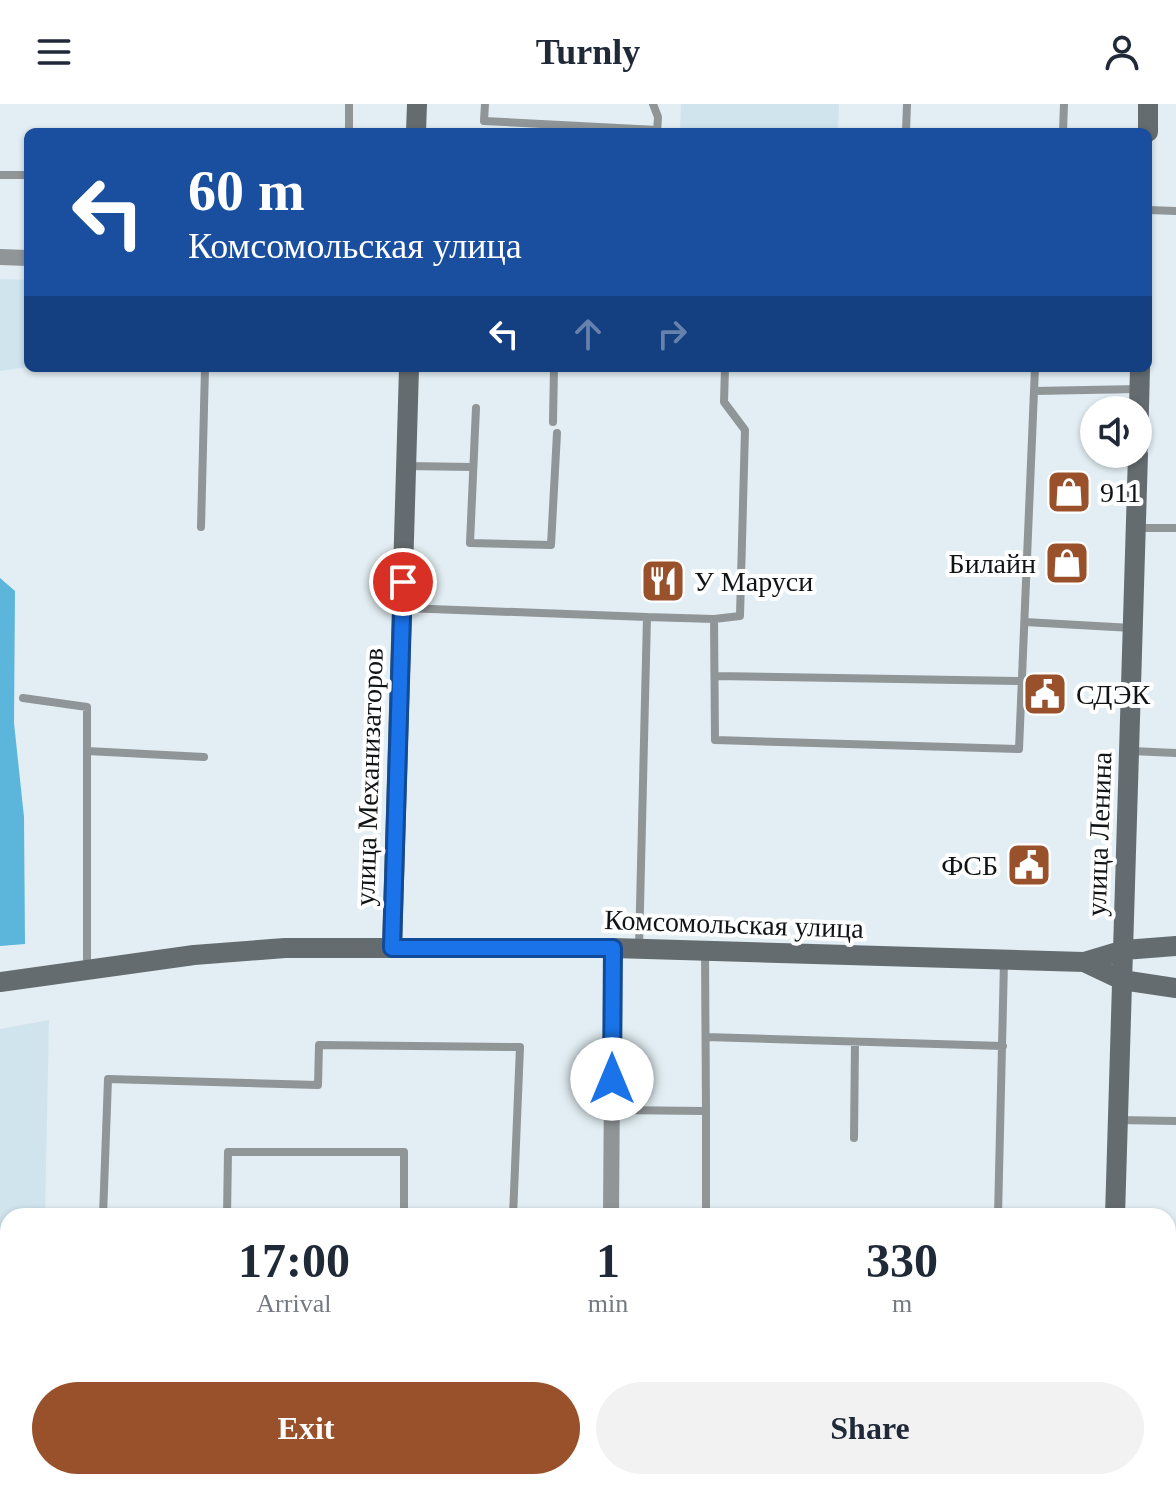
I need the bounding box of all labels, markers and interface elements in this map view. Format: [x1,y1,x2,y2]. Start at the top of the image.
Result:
icon: menu [32,30,76,74]
icon: person [1100,30,1144,74]
text: Turnly [536,32,640,72]
icon: left [56,160,160,264]
text: 60 m [188,160,305,222]
text: Комсомольская улица [188,226,522,266]
icon: left [482,312,526,356]
icon: ahead [566,312,610,356]
icon: right [650,312,694,356]
map controls [1080,396,1152,468]
button: sound [1080,396,1152,468]
shop icon: 911 [1045,468,1093,516]
place label: 911 [1100,477,1141,508]
shop icon: Билайн [1043,539,1091,587]
pin [369,548,437,616]
place label: Билайн [949,548,1036,579]
restaurant icon: У Маруси [639,557,687,605]
icon: arrive [381,560,425,604]
place label: У Маруси [694,566,813,597]
street label: улица Механизаторов [349,647,389,907]
public building icon: СДЭК [1021,670,1069,718]
place label: СДЭК [1076,679,1151,710]
street label: улица Ленина [1081,751,1117,917]
public building icon: ФСБ [1005,841,1053,889]
place label: ФСБ [941,850,998,881]
street label: Комсомольская улица [604,904,865,944]
position arrow [570,1037,654,1121]
text: 17:00 [238,1234,350,1287]
text: 1 [596,1234,620,1287]
text: 330 [866,1234,938,1287]
text: Arrival [256,1289,331,1318]
text: min [588,1289,628,1318]
text: m [892,1289,912,1318]
button: Exit [32,1382,580,1474]
button: Share [596,1382,1144,1474]

